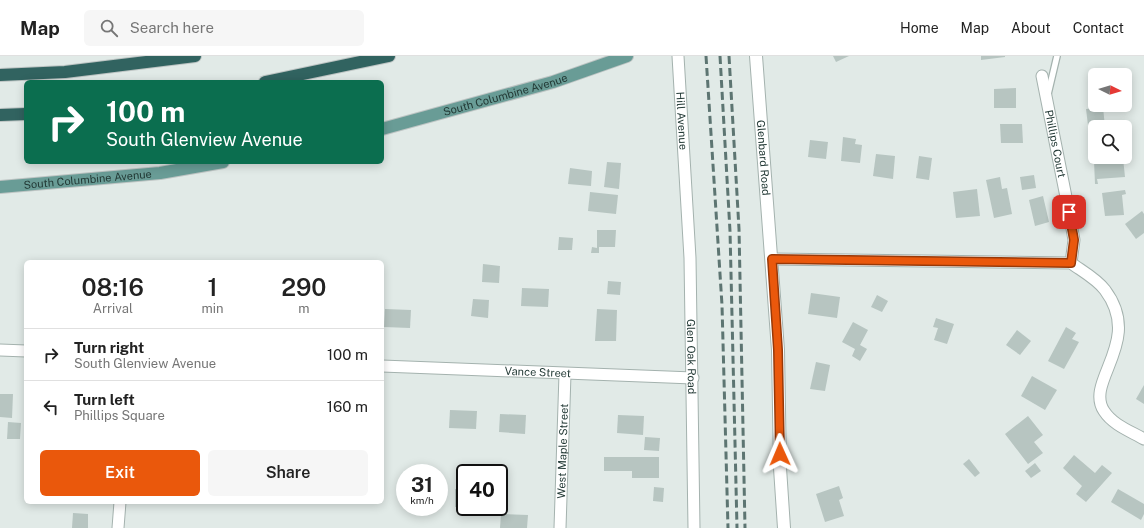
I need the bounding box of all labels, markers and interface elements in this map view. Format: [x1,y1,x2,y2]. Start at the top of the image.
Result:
search box [84,10,364,46]
text: Map [20,17,60,39]
icon: search [98,17,120,39]
text: Search here [130,19,214,36]
text: Home [900,20,939,36]
text: Map [961,20,989,36]
text: About [1011,20,1051,36]
text: Contact [1073,20,1124,36]
north arrow [1088,68,1132,112]
map controls [1088,68,1132,164]
street label: South Columbine Avenue [442,71,569,118]
street label: Hill Avenue [674,91,690,150]
text: 100 m [106,95,185,128]
icon: right [40,96,92,148]
street label: Phillips Court [1043,109,1068,179]
street label: Glenbard Road [755,119,772,196]
button: search [1088,120,1132,164]
text: South Glenview Avenue [106,129,303,150]
street label: South Columbine Avenue [23,168,152,191]
pin [1052,195,1086,229]
icon: arrive [1058,201,1080,223]
text: 08:16 [82,273,144,301]
text: 1 [208,273,218,301]
text: 290 [281,273,326,301]
text: Arrival [93,301,133,316]
text: min [202,301,224,316]
text: m [298,301,309,316]
street label: Glen Oak Road [685,319,698,394]
text: Turn right [74,339,144,356]
icon: right [40,344,62,366]
text: 100 m [327,346,368,363]
text: South Glenview Avenue [74,356,216,371]
street label: Vance Street [505,365,571,379]
text: Turn left [74,391,135,408]
icon: left [40,396,62,418]
text: 160 m [327,398,368,415]
street label: West Maple Street [555,403,570,499]
text: Phillips Square [74,408,165,423]
position arrow [759,433,801,475]
button: Exit [40,450,200,496]
button: Share [208,450,368,496]
speed limit sign: 40 [456,464,508,516]
text: 31 [411,473,433,497]
text: km/h [410,494,434,506]

